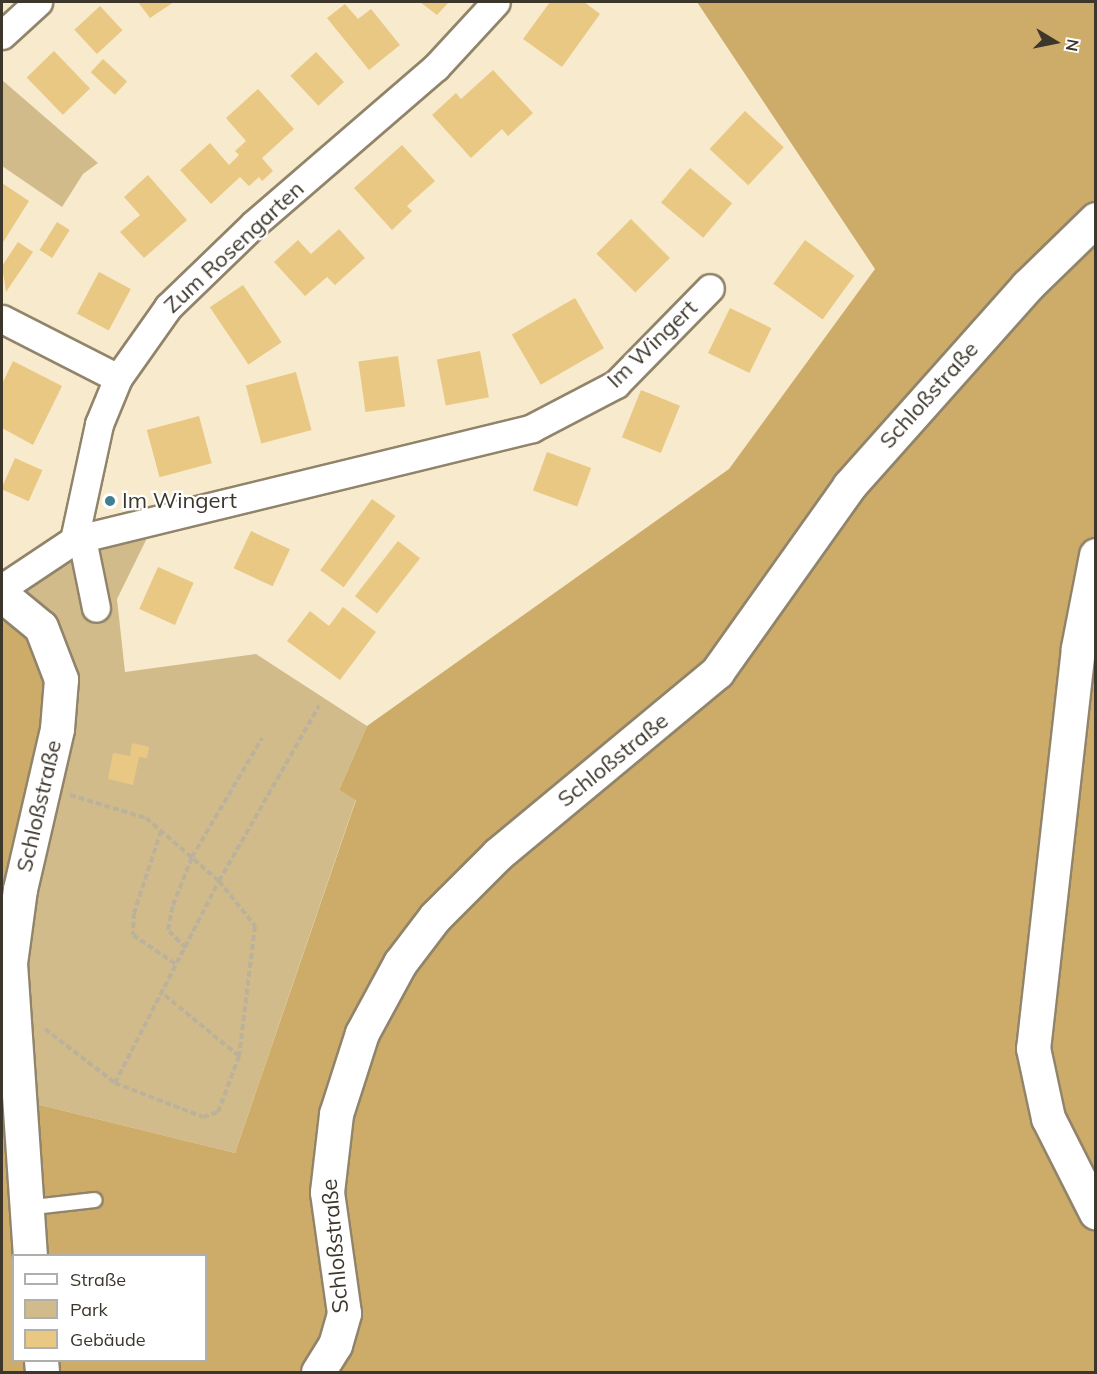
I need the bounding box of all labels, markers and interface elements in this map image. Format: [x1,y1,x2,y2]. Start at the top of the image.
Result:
north arrow [1025,12,1085,72]
text: N [1062,37,1084,53]
street label: Zum Rosengarten [159,175,309,319]
street label: Im Wingert [602,295,702,393]
street label: Schloßstraße [874,336,984,454]
place label: Im Wingert [122,488,237,514]
marker: Im Wingert [103,494,117,508]
street label: Schloßstraße [552,707,674,813]
street label: Schloßstraße [11,737,67,875]
street label: Schloßstraße [316,1178,354,1314]
legend [12,1254,207,1362]
text: Straße [70,1268,126,1291]
text: Park [70,1298,108,1321]
text: Gebäude [70,1328,146,1351]

